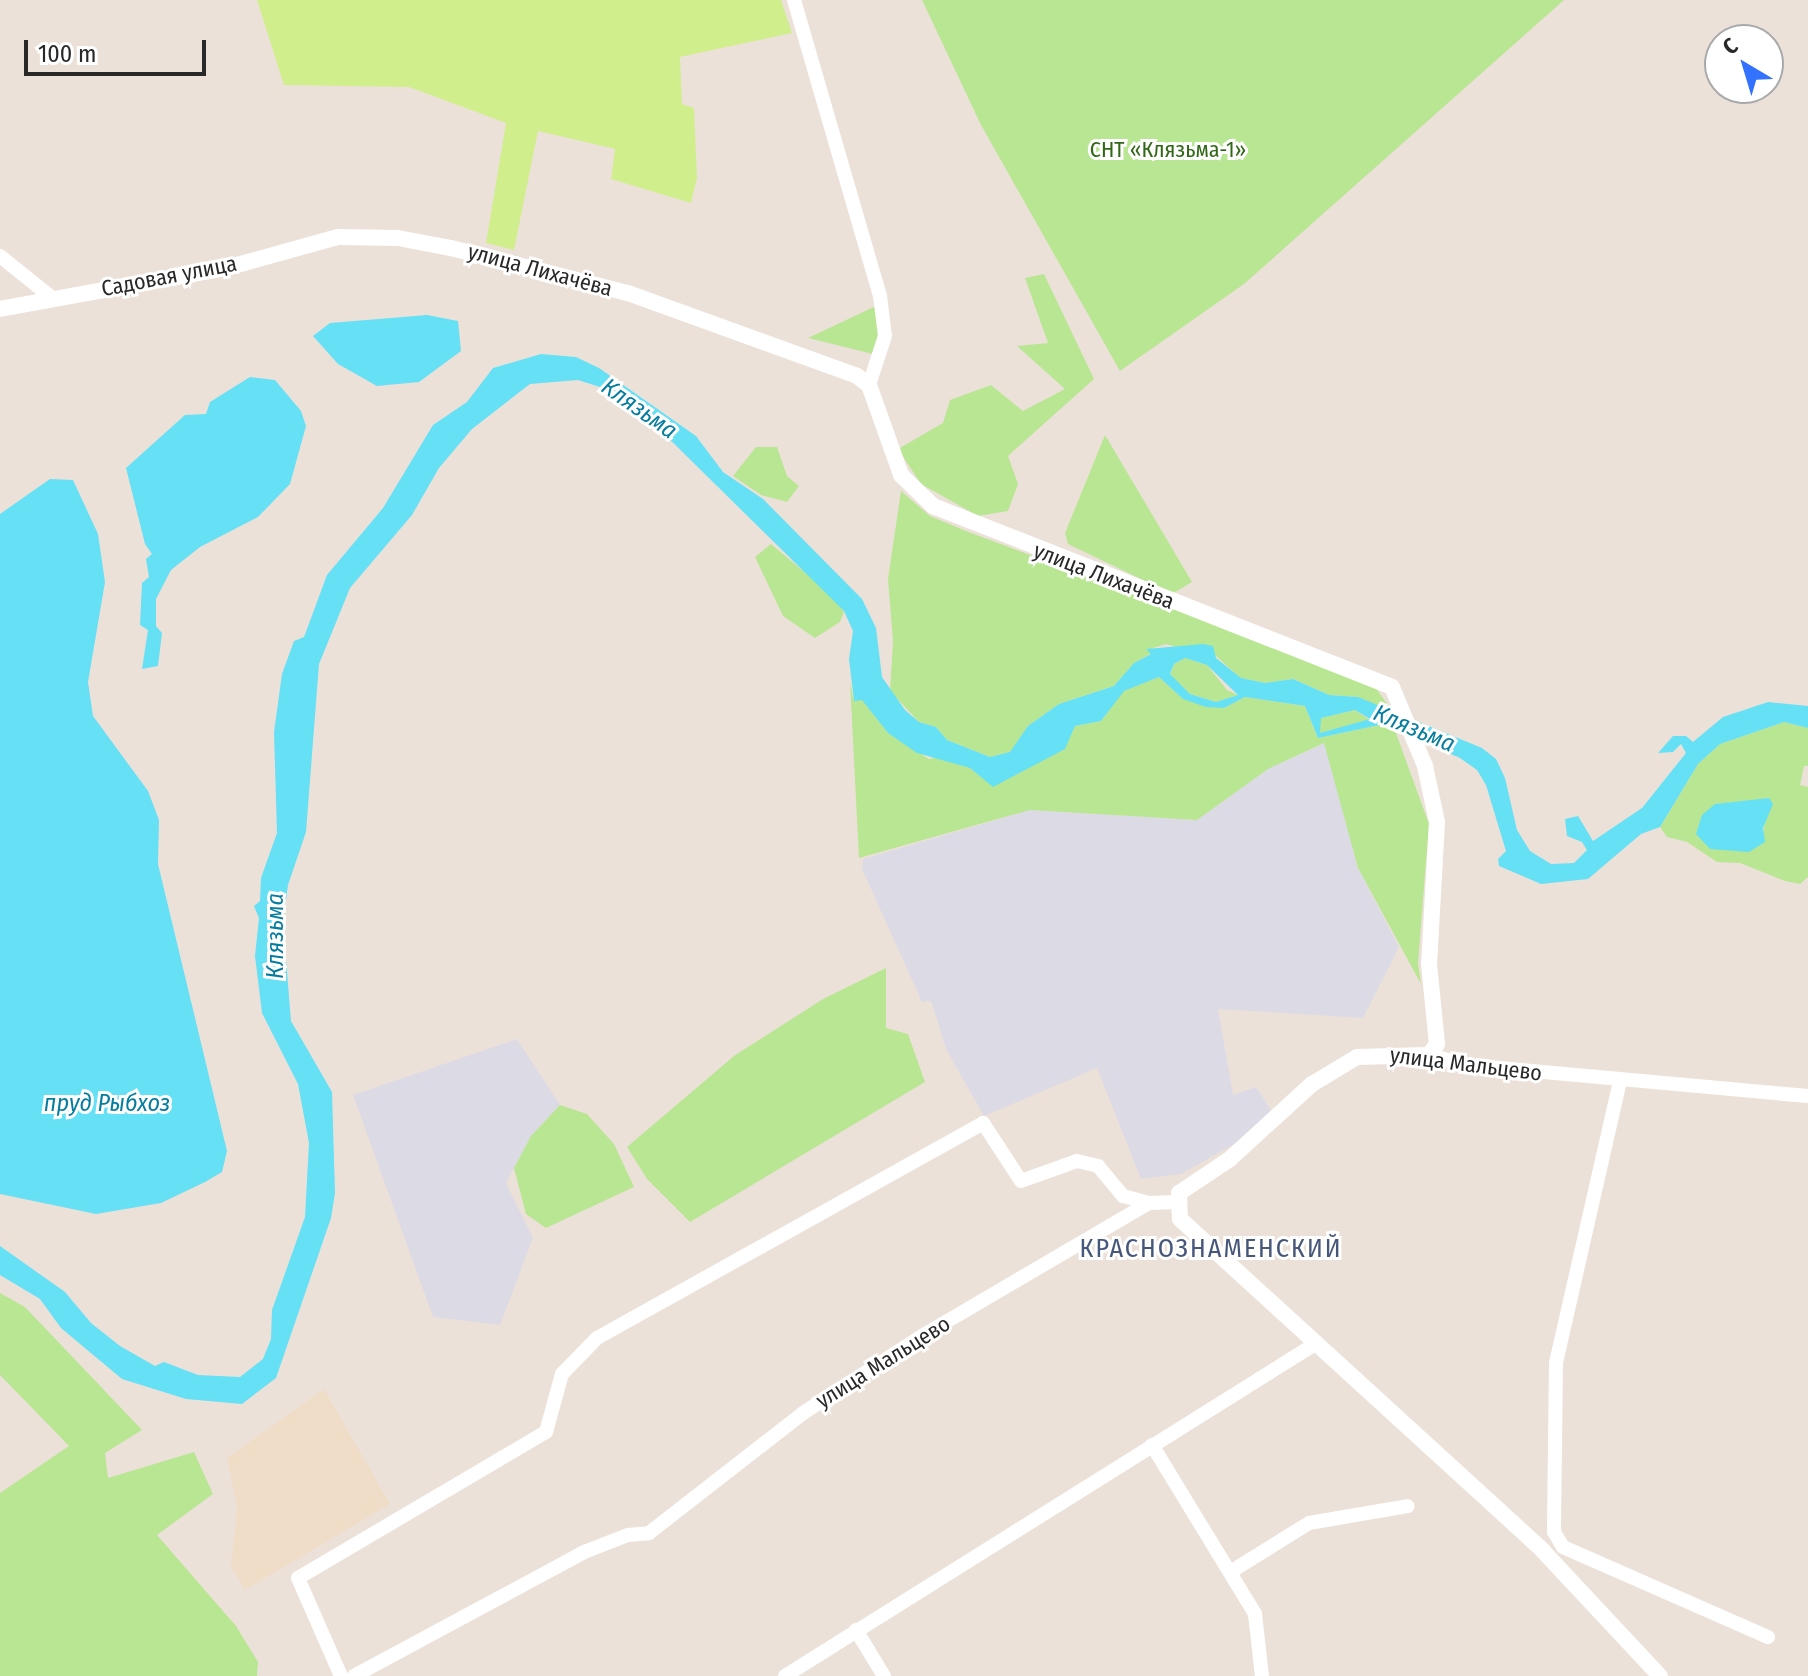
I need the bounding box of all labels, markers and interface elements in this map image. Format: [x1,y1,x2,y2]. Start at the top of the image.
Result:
scale bar [28,24,210,74]
north arrow [1704,24,1784,104]
text: С [1717,32,1743,60]
text: 100 m [38,40,96,68]
park label: СНТ «Клязьма-1» [1090,137,1246,163]
street label: улица Лихачёва [465,238,615,302]
street label: Садовая улица [99,250,239,302]
water label: Клязьма [596,373,682,445]
street label: улица Лихачёва [1030,537,1178,615]
water label: Клязьма [1369,699,1459,759]
water label: Клязьма [262,893,290,979]
street label: улица Мальцево [1388,1042,1544,1086]
water label: пруд Рыбхоз [44,1090,170,1118]
district label: КРАСНОЗНАМЕНСКИЙ [1080,1233,1342,1265]
street label: улица Мальцево [811,1310,955,1414]

